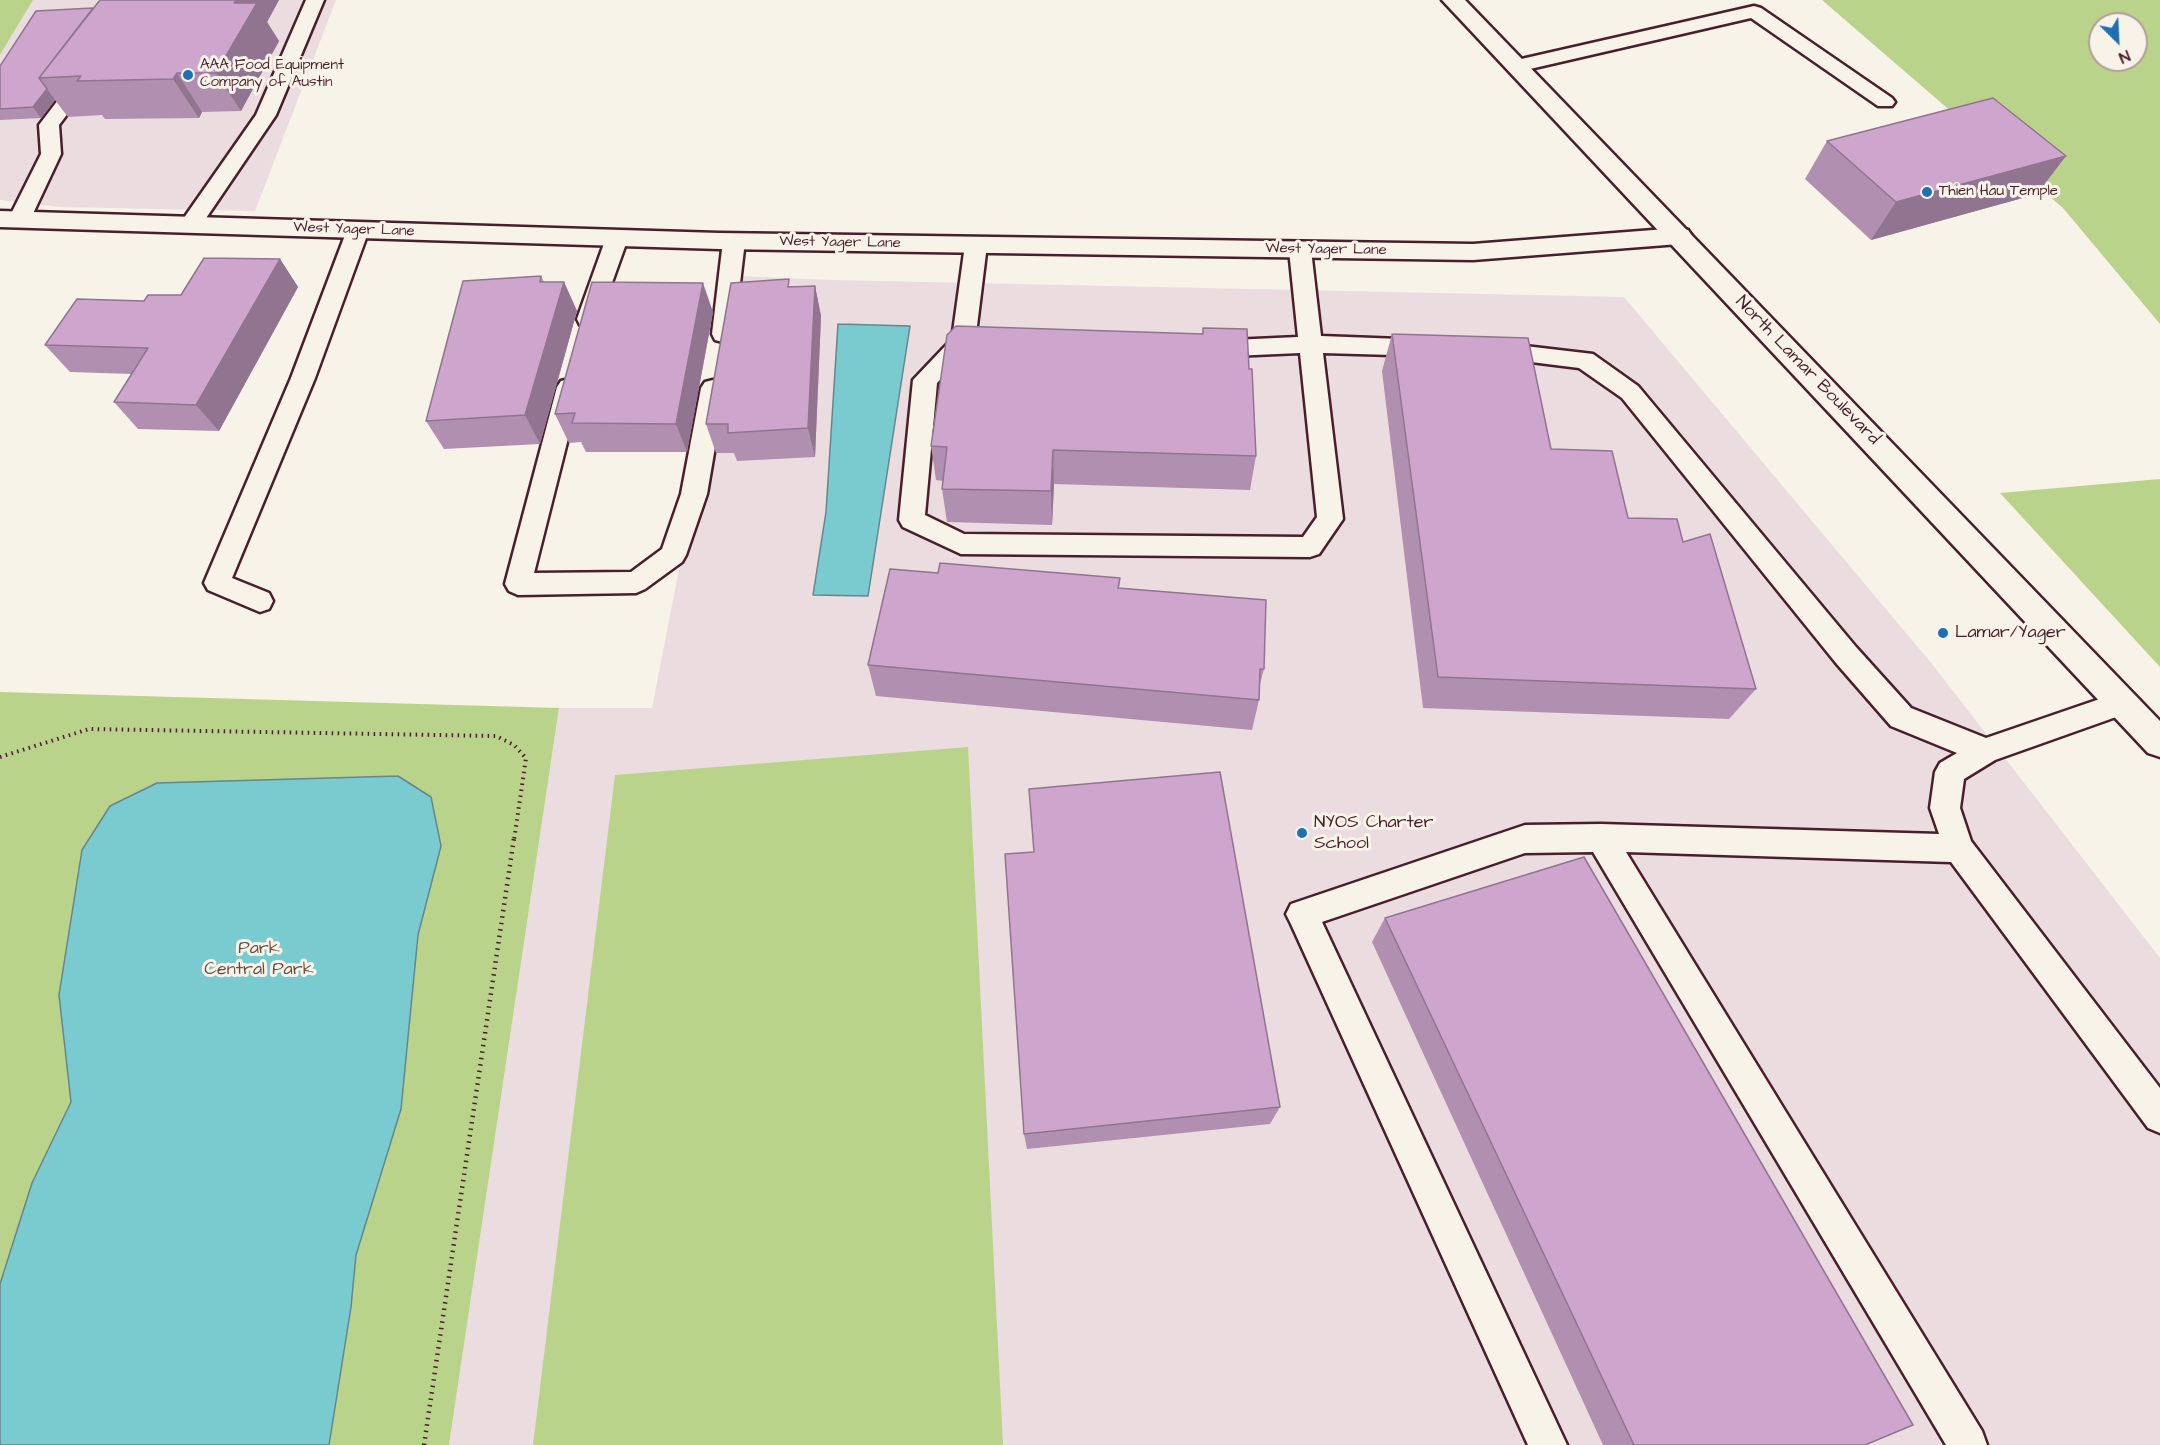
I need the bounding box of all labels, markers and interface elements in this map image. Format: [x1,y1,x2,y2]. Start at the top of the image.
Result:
north arrow [2088,12,2148,72]
text: N [2115,45,2134,69]
place label: AAA Food Equipment Company of Austin [200,57,344,92]
marker: AAA Food Equipment Company of Austin [181,68,195,82]
place label: Thien Hau Temple [1939,183,2058,201]
marker: Thien Hau Temple [1920,185,1934,199]
street label: West Yager Lane [293,219,415,241]
street label: West Yager Lane [779,233,901,253]
street label: West Yager Lane [1265,240,1387,260]
street label: North Lamar Boulevard [1730,292,1884,450]
place label: Lamar/Yager [1955,622,2066,644]
marker: Lamar/Yager [1936,626,1950,640]
place label: NYOS Charter School [1314,812,1433,854]
marker: NYOS Charter School [1295,826,1309,840]
park label: Park Central Park [204,938,314,980]

